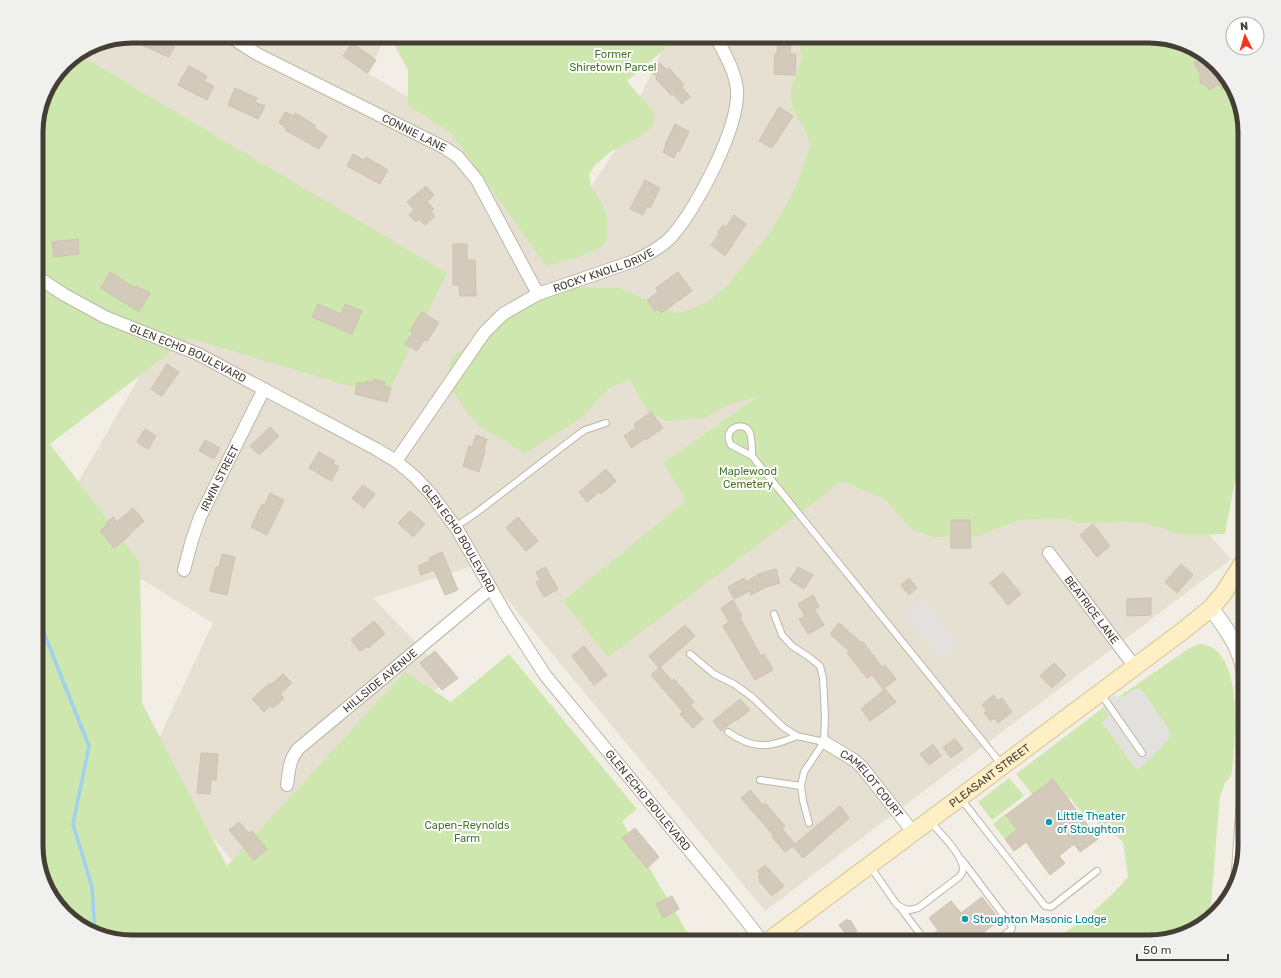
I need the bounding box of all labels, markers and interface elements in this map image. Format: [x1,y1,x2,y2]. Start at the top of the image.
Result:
north arrow [1225,16,1265,56]
text: N [1240,20,1249,33]
park label: Former Shiretown Parcel [569,48,657,74]
street label: CONNIE LANE [380,111,449,155]
street label: ROCKY KNOLL DRIVE [551,246,657,295]
street label: GLEN ECHO BOULEVARD [128,321,248,386]
street label: IRWIN STREET [198,442,242,514]
park label: Maplewood Cemetery [719,465,777,491]
street label: GLEN ECHO BOULEVARD [418,482,498,595]
street label: BEATRICE LANE [1062,573,1121,647]
street label: HILLSIDE AVENUE [341,646,420,716]
street label: PLEASANT STREET [947,741,1033,810]
street label: GLEN ECHO BOULEVARD [602,747,693,854]
street label: CAMELOT COURT [837,747,906,821]
place label: Little Theater of Stoughton [1057,810,1126,836]
marker: Little Theater of Stoughton [1044,817,1054,827]
park label: Capen-Reynolds Farm [425,819,510,845]
place label: Stoughton Masonic Lodge [973,913,1107,926]
marker: Stoughton Masonic Lodge [960,914,970,924]
scale bar [1137,936,1228,962]
text: 50 m [1143,943,1171,957]

